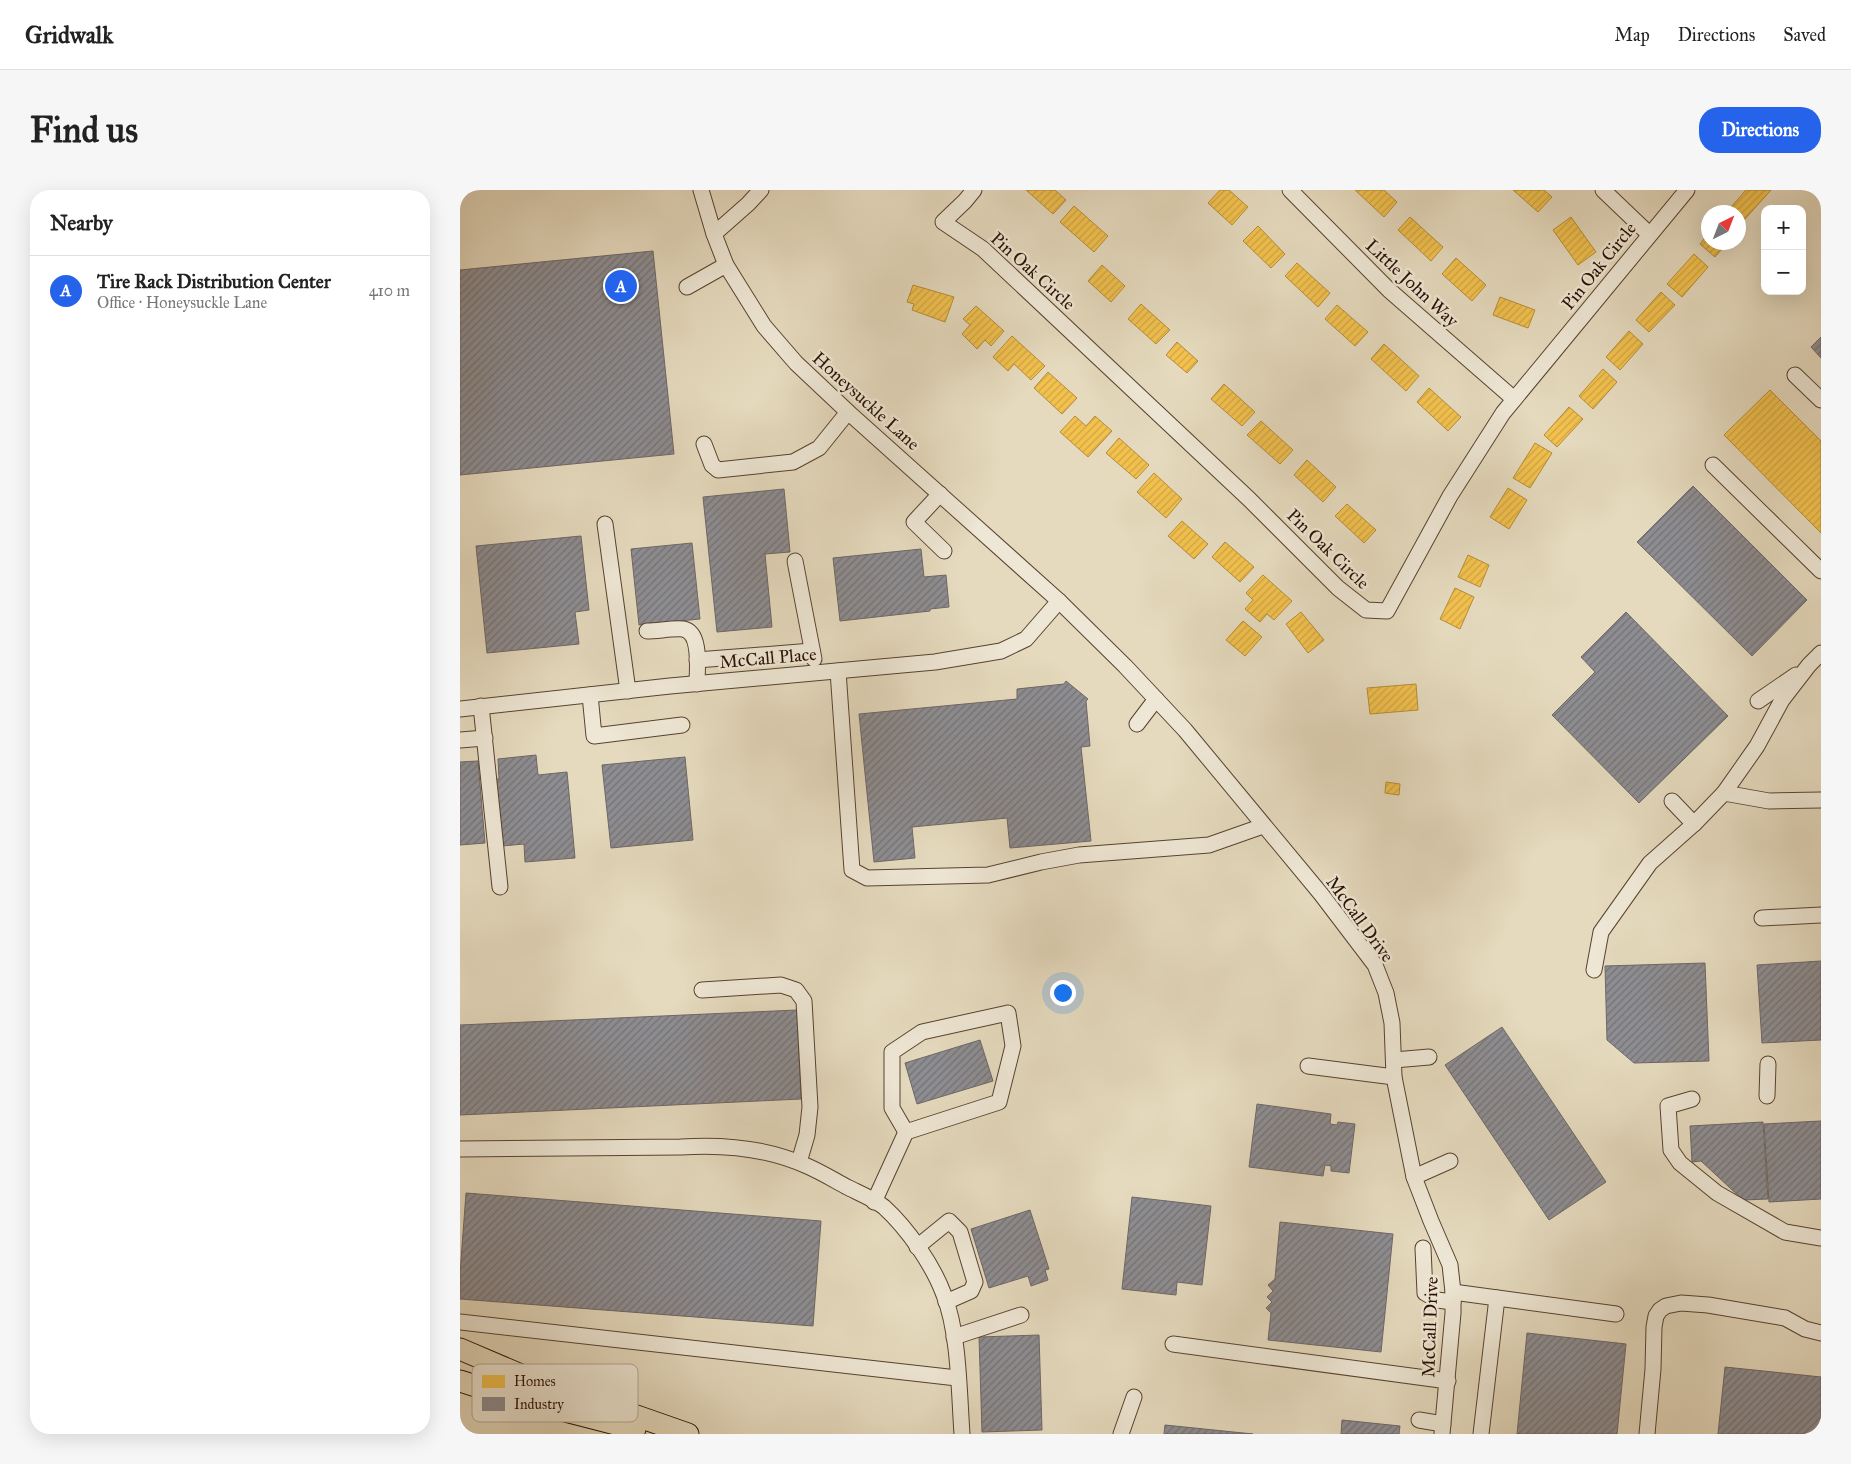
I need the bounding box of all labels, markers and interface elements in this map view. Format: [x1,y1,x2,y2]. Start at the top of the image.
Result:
text: Gridwalk [25,20,113,50]
text: Map [1614,24,1650,46]
text: Directions [1678,24,1755,46]
text: Saved [1783,24,1826,46]
button: Directions [1699,107,1821,153]
text: Find us [30,109,138,152]
north arrow [1701,205,1746,250]
map controls [1761,205,1806,295]
button: + [1761,205,1806,250]
text: Nearby [50,210,113,236]
street label: Pin Oak Circle [1557,218,1641,314]
street label: Pin Oak Circle [986,227,1080,315]
street label: Little John Way [1360,234,1463,333]
button: − [1761,250,1806,295]
pin: A [605,267,637,305]
text: Tire Rack Distribution Center [97,270,331,293]
text: A [61,281,71,300]
text: 410 m [369,281,410,300]
text: Office · Honeysuckle Lane [97,293,267,312]
street label: Honeysuckle Lane [808,347,924,455]
street label: Pin Oak Circle [1282,504,1374,594]
street label: McCall Place [719,643,817,673]
street label: McCall Drive [1321,872,1399,966]
your location [1050,980,1076,1006]
street label: McCall Drive [1417,1276,1443,1378]
legend [472,1364,638,1422]
text: Homes [514,1373,556,1390]
text: Industry [514,1396,564,1413]

